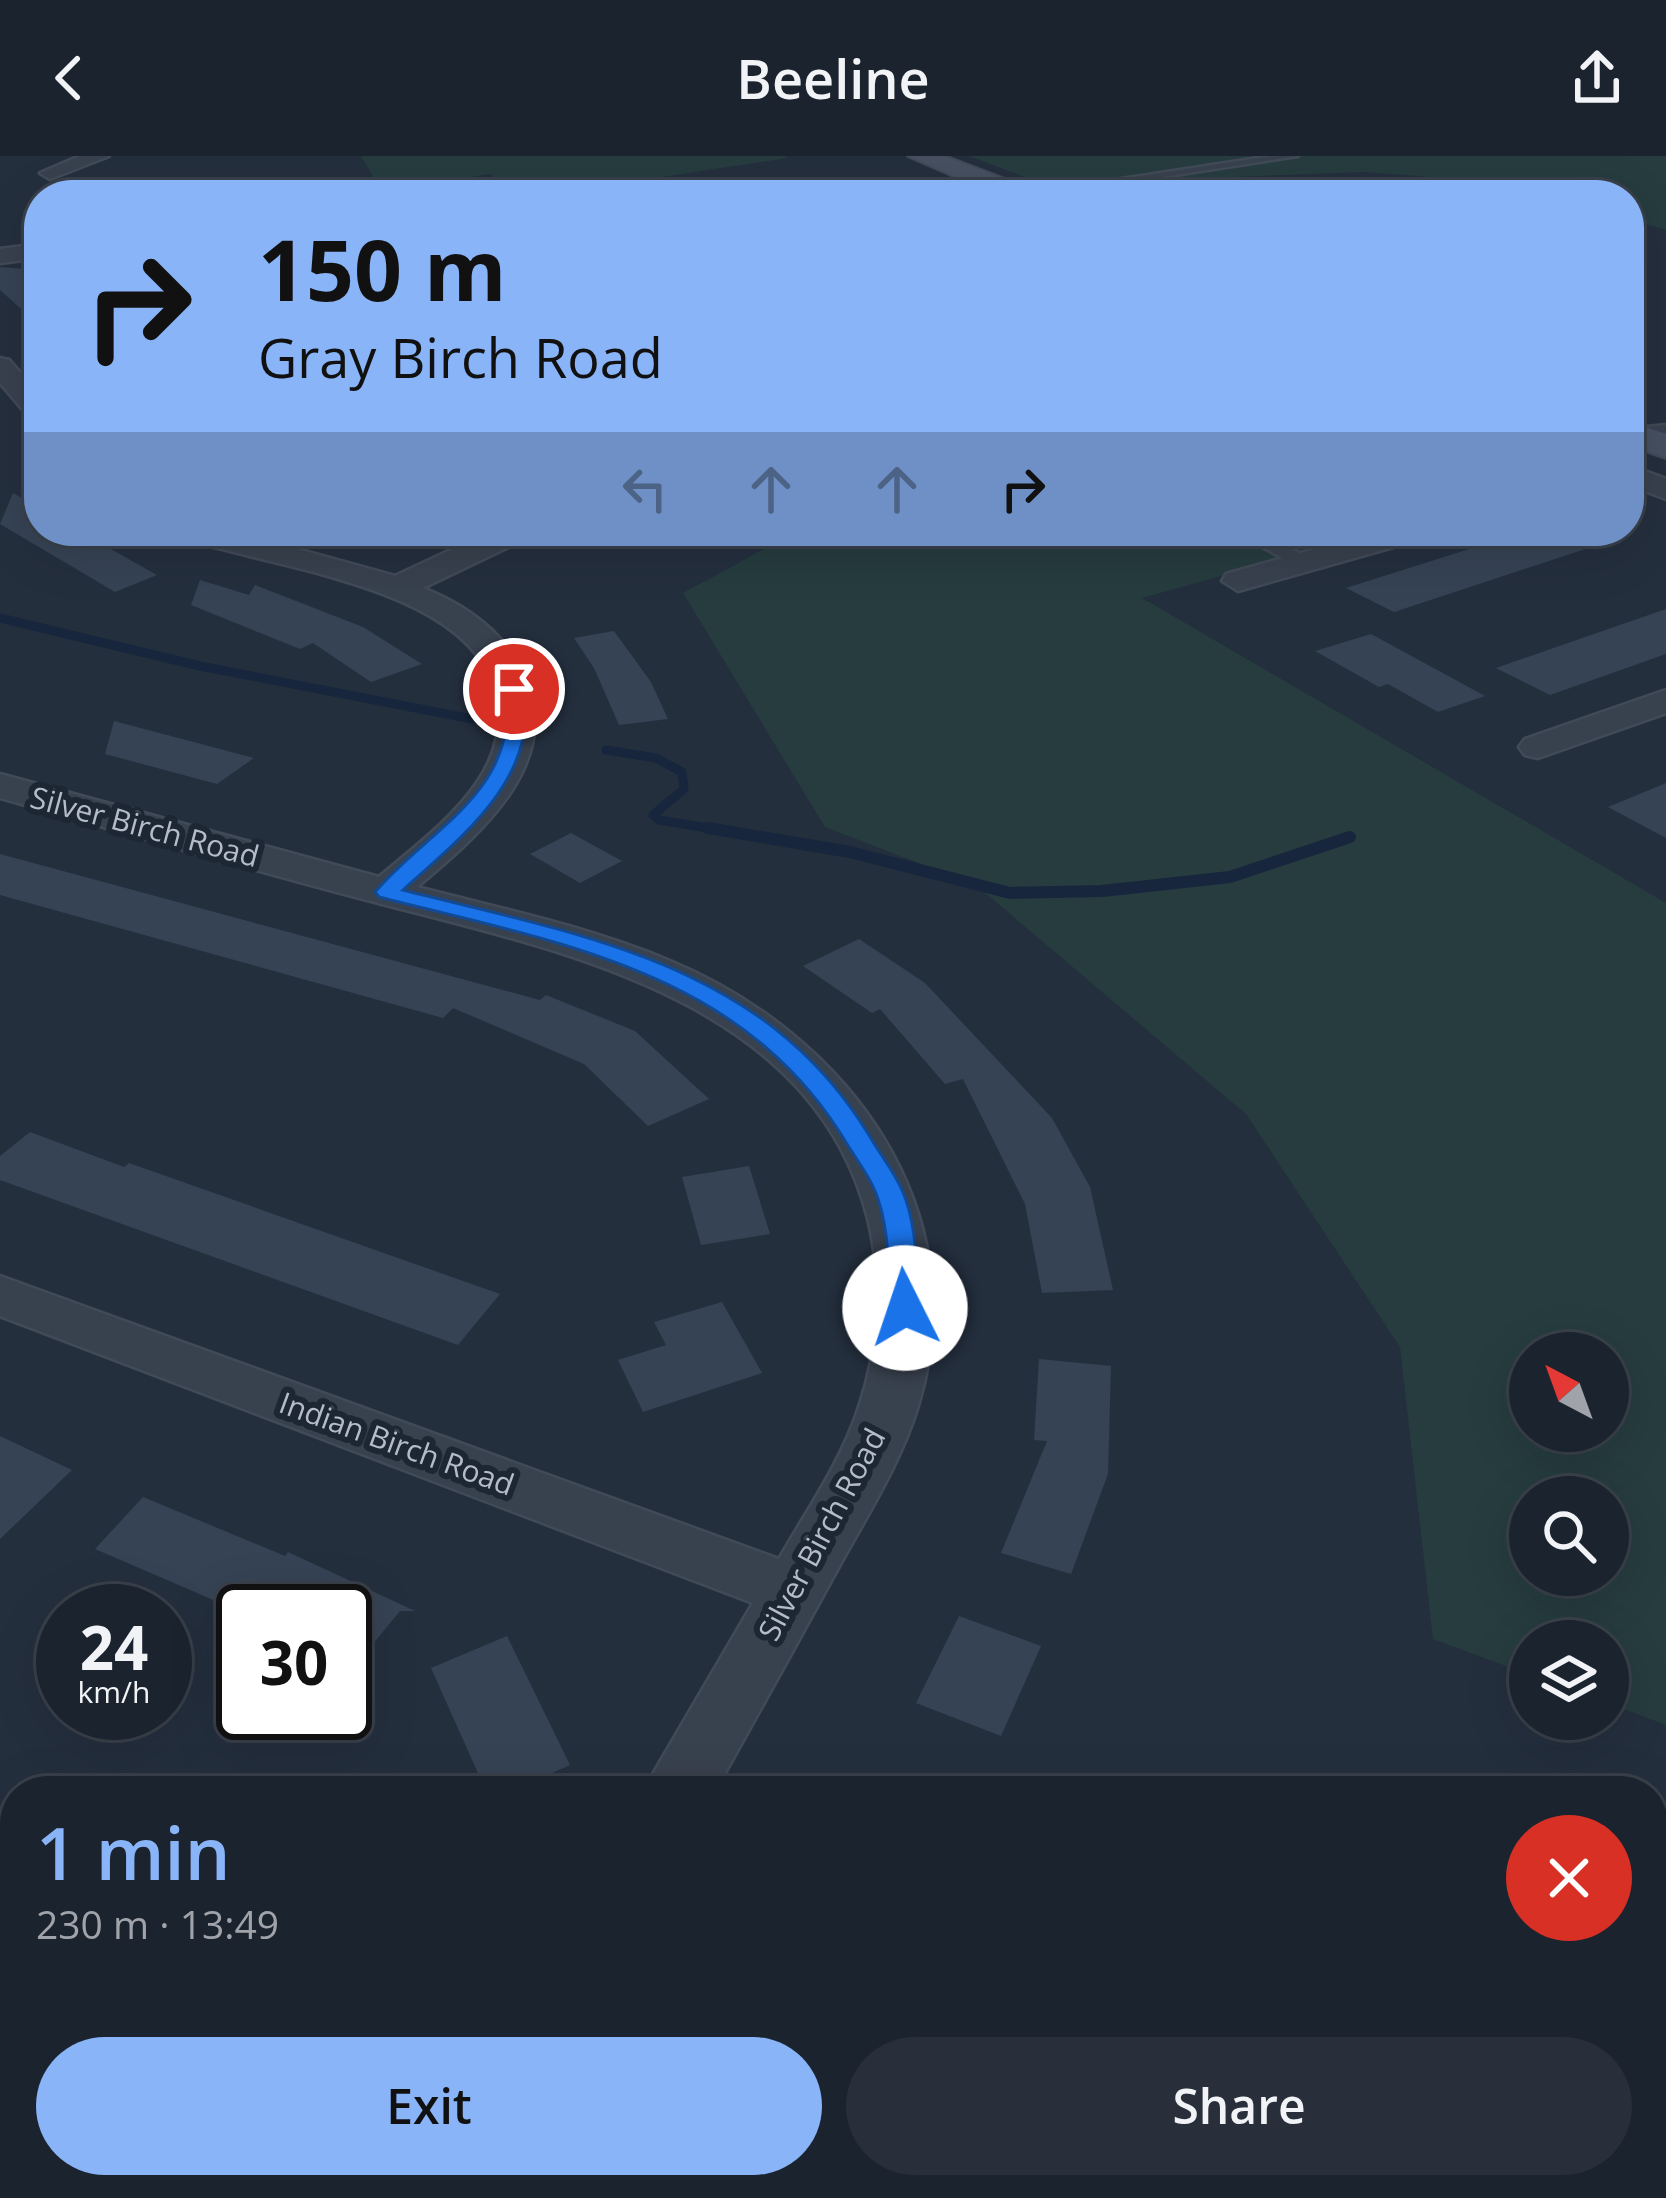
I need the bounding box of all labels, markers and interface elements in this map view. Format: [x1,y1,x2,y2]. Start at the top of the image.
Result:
text: Beeline [736,41,930,115]
icon: back [36,45,102,111]
icon: share [1564,45,1630,111]
text: 150 m [258,211,506,326]
icon: right [60,228,216,384]
text: Gray Birch Road [258,320,663,394]
icon: left [612,456,678,522]
icon: ahead [738,456,804,522]
icon: ahead [864,456,930,522]
icon: right [990,456,1056,522]
pin [463,638,565,740]
icon: arrive [481,656,547,722]
street label: Silver Birch Road [26,776,264,876]
position arrow [842,1245,968,1371]
north arrow [1509,1332,1629,1452]
map controls [1509,1332,1629,1740]
street label: Indian Birch Road [274,1382,520,1504]
street label: Silver Birch Road [748,1421,894,1647]
button: search [1509,1476,1629,1596]
speed limit sign: 30 [216,1584,372,1740]
text: 24 [80,1606,148,1688]
button: layers [1509,1620,1629,1740]
text: km/h [78,1671,150,1712]
text: 1 min [36,1803,230,1901]
button: close [1506,1815,1632,1941]
text: 230 m · 13:49 [36,1897,279,1950]
button: Exit [36,2037,822,2175]
button: Share [846,2037,1632,2175]

